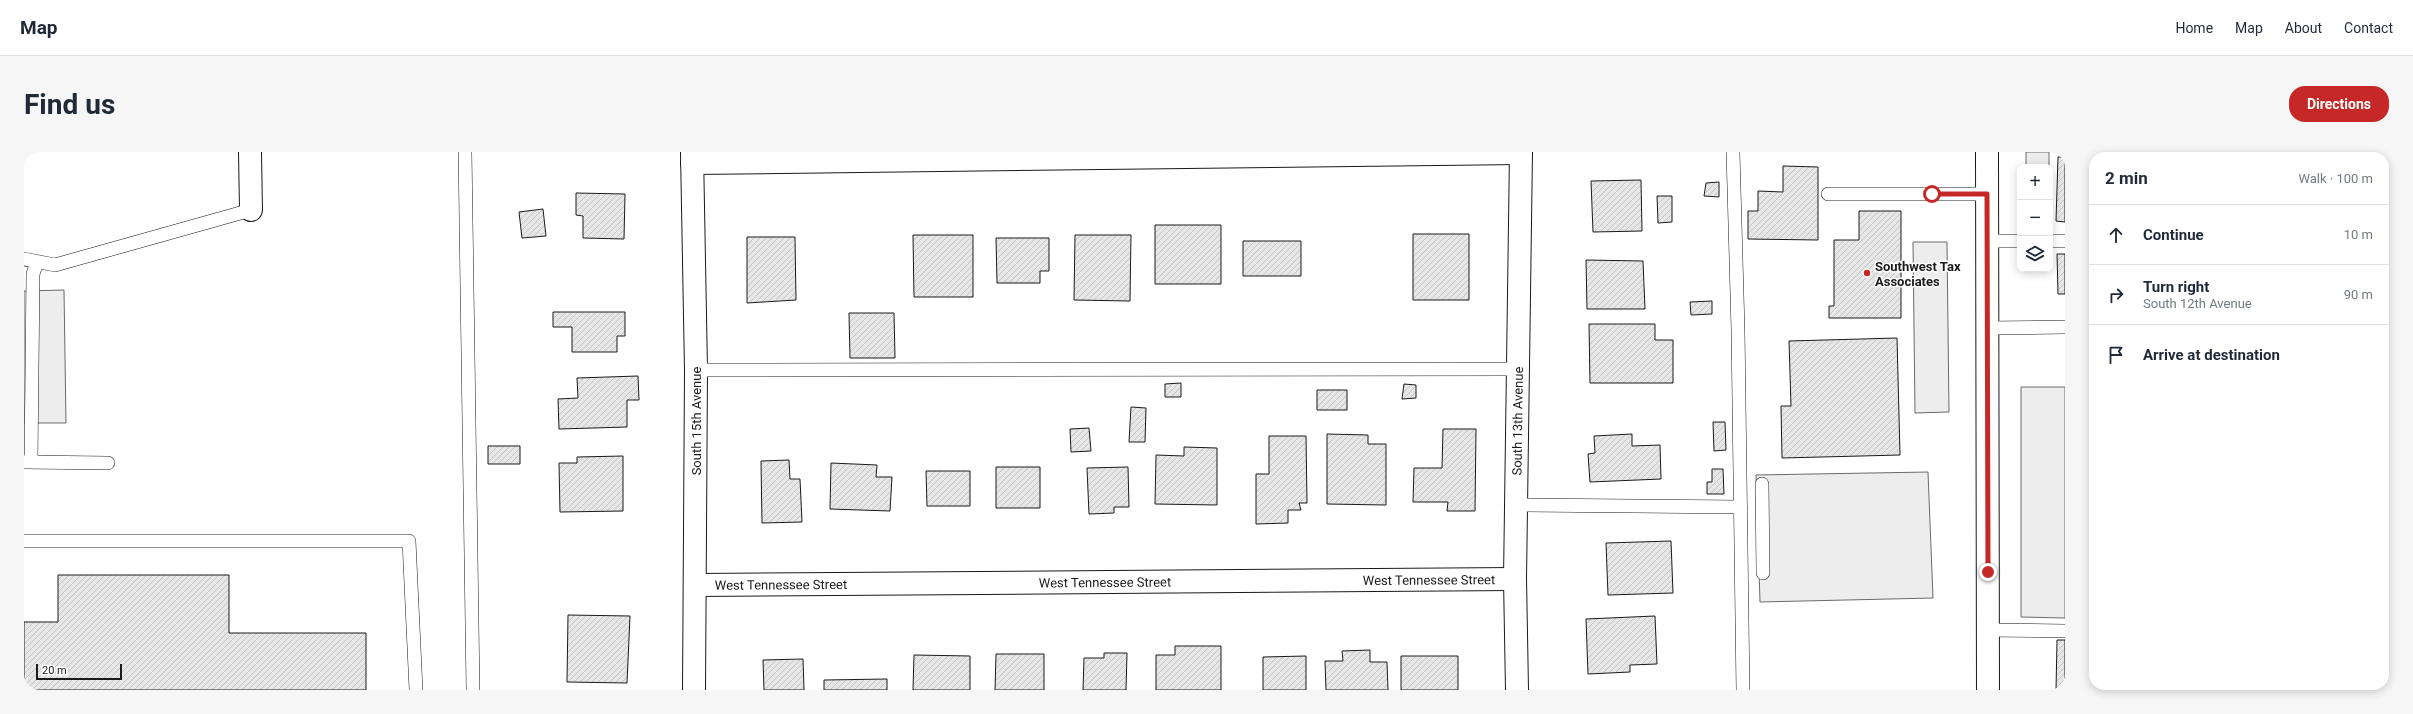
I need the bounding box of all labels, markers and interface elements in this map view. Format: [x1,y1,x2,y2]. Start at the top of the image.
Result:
text: Map [20,16,58,39]
text: Home [2175,20,2213,36]
text: Map [2235,20,2263,36]
text: About [2285,20,2322,36]
text: Contact [2344,20,2393,36]
button: Directions [2289,86,2389,122]
text: Find us [24,88,115,121]
map controls [2017,164,2053,272]
button: + [2017,164,2053,200]
text: 2 min [2105,168,2148,188]
text: Walk · 100 m [2298,171,2373,186]
route start [1923,185,1941,203]
button: − [2017,200,2053,236]
icon: ahead [2105,224,2127,246]
text: Continue [2143,226,2204,244]
text: 10 m [2344,227,2373,242]
button: layers [2017,236,2053,272]
place label: Southwest Tax Associates [1875,259,1961,289]
marker: Southwest Tax Associates [1862,268,1872,278]
text: Turn right [2143,278,2209,296]
icon: right [2105,284,2127,306]
text: 90 m [2344,287,2373,302]
text: South 12th Avenue [2143,296,2252,311]
icon: arrive [2105,344,2127,366]
text: Arrive at destination [2143,346,2280,364]
street label: South 13th Avenue [1509,366,1525,476]
street label: South 15th Avenue [689,367,704,475]
route end [1979,563,1997,581]
street label: West Tennessee Street [1363,572,1495,588]
street label: West Tennessee Street [1039,574,1171,590]
street label: West Tennessee Street [715,576,847,592]
scale bar [36,662,122,681]
text: 20 m [42,664,67,677]

